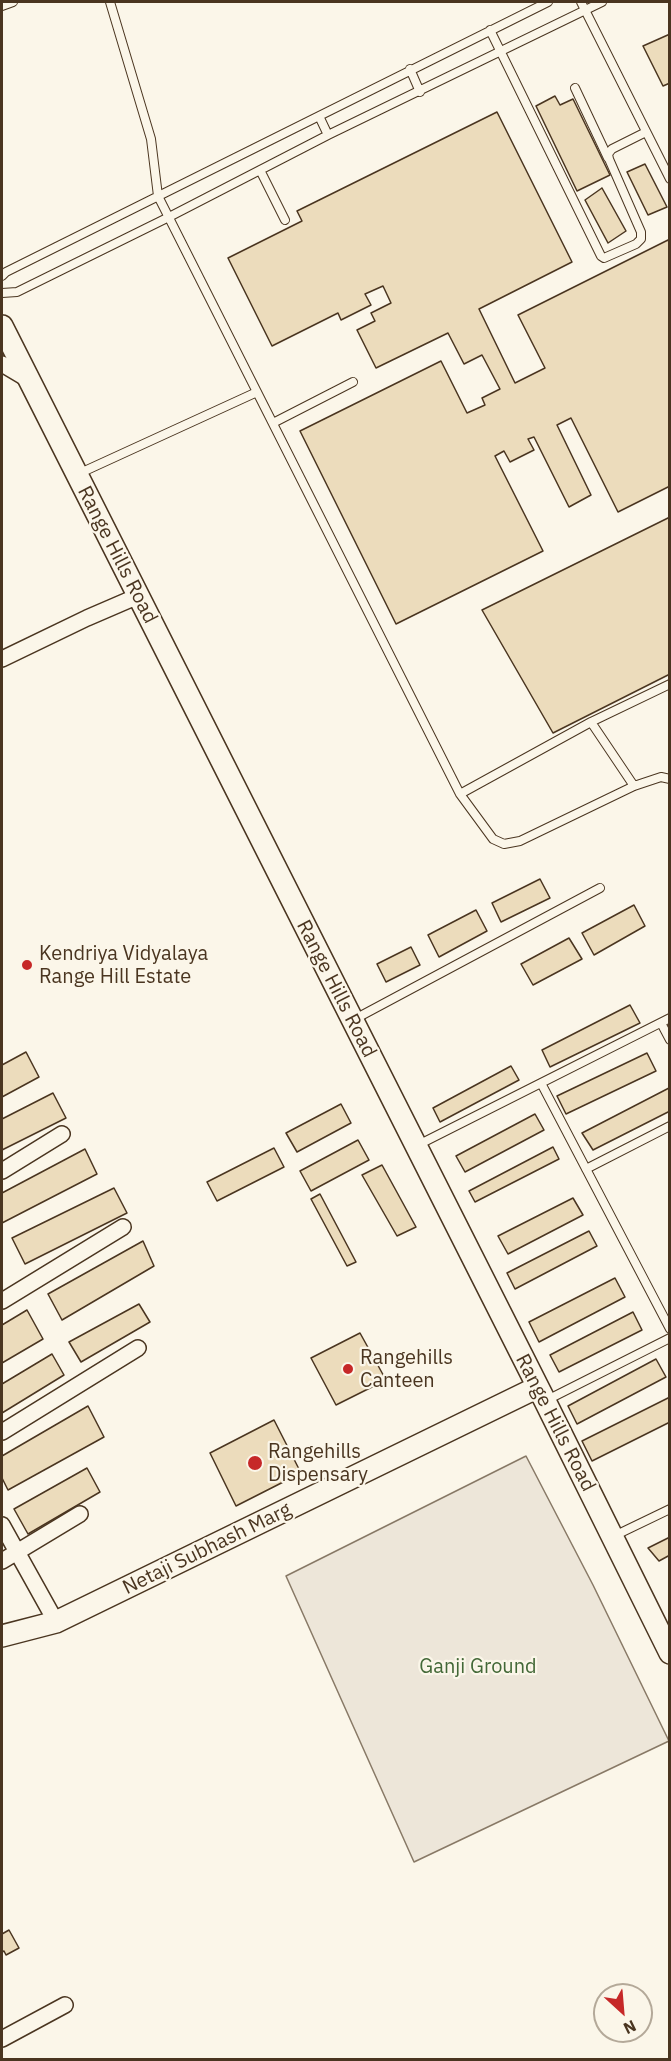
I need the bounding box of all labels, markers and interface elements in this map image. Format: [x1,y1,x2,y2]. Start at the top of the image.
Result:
street label: Range Hills Road [72,482,162,628]
street label: Range Hills Road [291,916,381,1062]
place label: Kendriya Vidyalaya Range Hill Estate [39,942,208,989]
marker: Kendriya Vidyalaya Range Hill Estate [20,958,34,972]
place label: Rangehills Canteen [360,1346,453,1393]
street label: Range Hills Road [510,1350,600,1496]
marker: Rangehills Canteen [341,1362,355,1376]
place label: Rangehills Dispensary [268,1440,368,1487]
marker: Rangehills Dispensary [246,1454,264,1472]
street label: Netaji Subhash Marg [119,1498,295,1600]
park label: Ganji Ground [419,1655,537,1679]
north arrow [593,1983,653,2043]
text: N [620,2016,640,2039]

